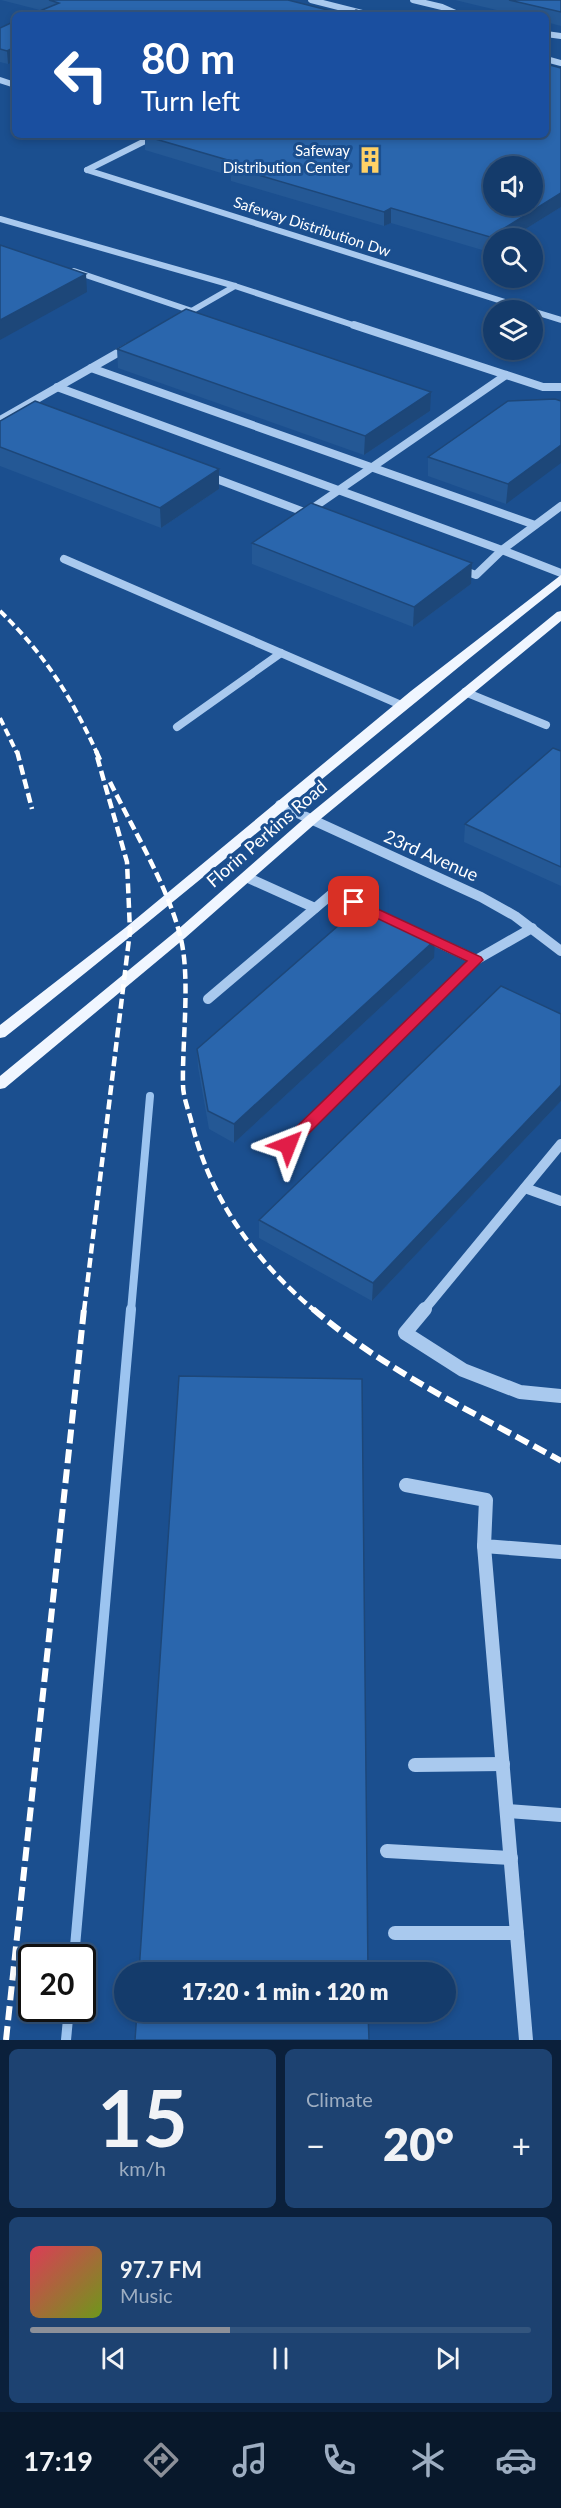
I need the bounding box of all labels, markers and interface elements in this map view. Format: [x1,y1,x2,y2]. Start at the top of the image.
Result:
text: 80 m [141,33,235,83]
icon: left [42,36,120,114]
text: Turn left [141,84,240,117]
place label: Safeway Distribution Center [223,141,351,176]
building icon: Safeway Distribution Center [355,145,385,175]
map controls [483,156,543,360]
button: sound [483,156,543,216]
street label: Safeway Distribution Dw [231,192,393,260]
button: search [483,228,543,288]
button: layers [483,300,543,360]
street label: Florin Perkins Road [202,775,331,891]
street label: 23rd Avenue [381,825,482,886]
pin [328,876,379,927]
icon: arrive [337,885,370,918]
position arrow [256,1113,320,1177]
speed limit sign: 20 [18,1944,96,2022]
text: 17:20 · 1 min · 120 m [182,1978,388,2005]
text: 15 [97,2070,188,2164]
text: Climate [306,2087,373,2111]
text: 20° [383,2117,454,2171]
text: − [306,2125,325,2165]
text: + [512,2125,531,2165]
text: km/h [119,2156,166,2180]
text: 97.7 FM [120,2256,202,2283]
text: Music [120,2283,173,2307]
icon: previous [97,2342,130,2375]
icon: pause [264,2342,297,2375]
icon: next [431,2342,464,2375]
icon: directions [140,2439,182,2481]
icon: music [229,2439,271,2481]
icon: phone [318,2439,360,2481]
icon: climate [407,2439,449,2481]
icon: car [495,2439,537,2481]
text: 17:19 [23,2444,93,2477]

